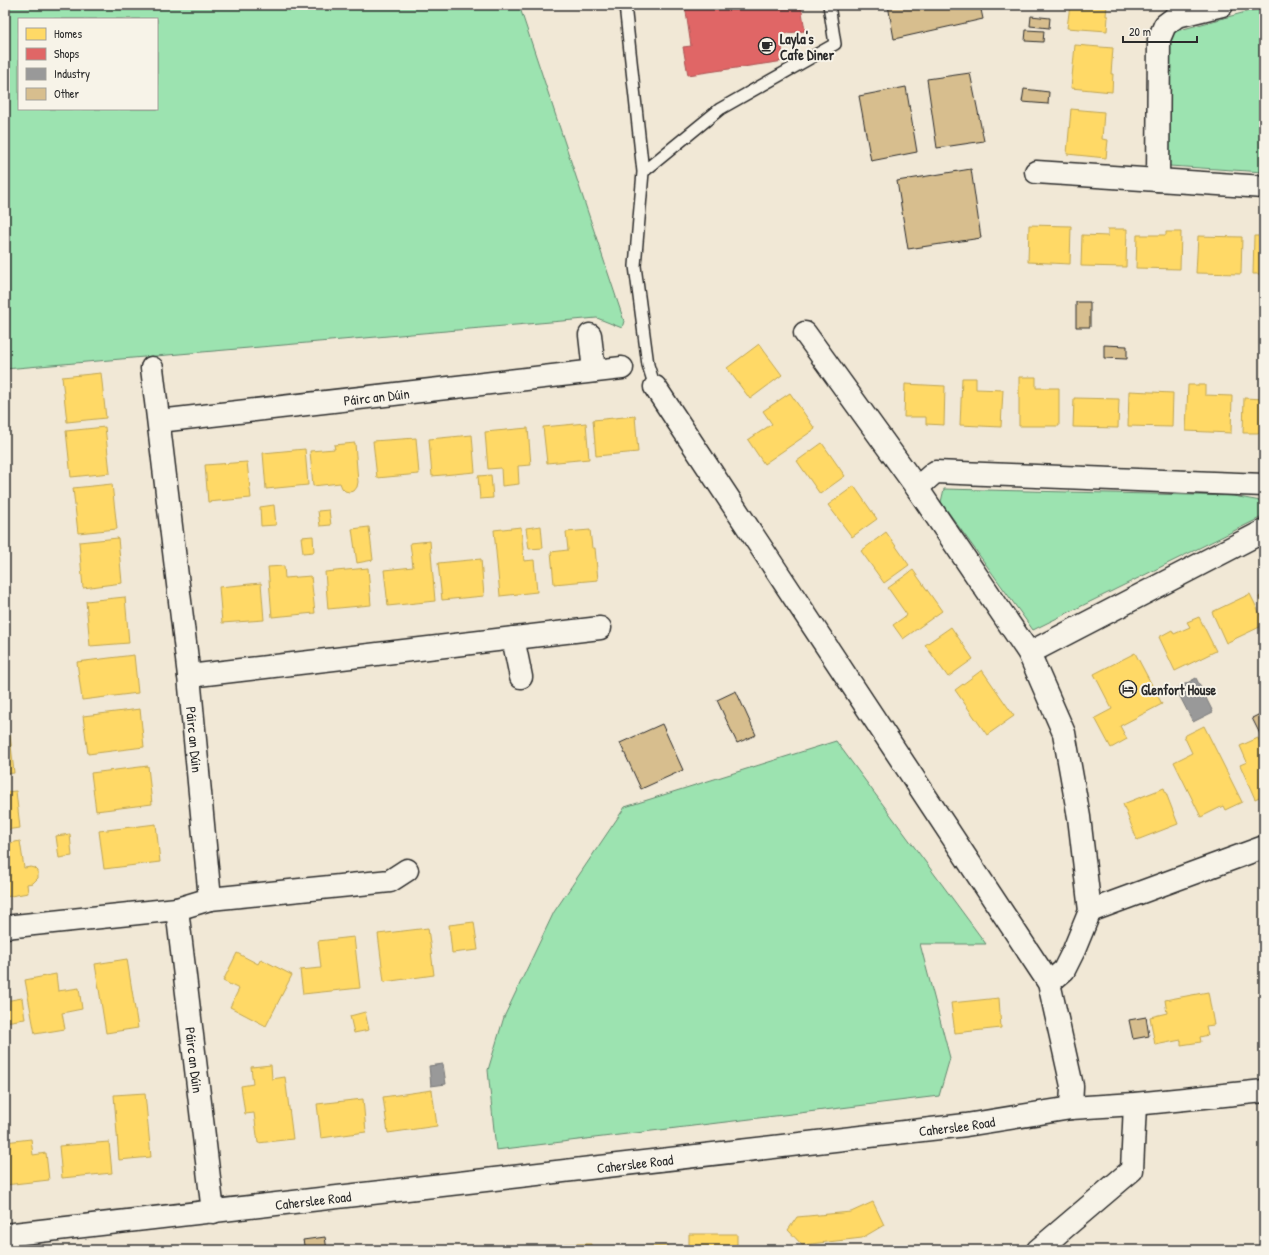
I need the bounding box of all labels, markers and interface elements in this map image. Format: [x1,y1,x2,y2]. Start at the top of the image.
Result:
legend [18,18,158,110]
scale bar [1123,18,1197,44]
text: 20 m [1129,23,1151,40]
text: Homes [54,25,82,42]
place label: Layla's Cafe Diner [780,29,835,64]
cafe icon: Layla's Cafe Diner [757,36,777,56]
text: Shops [54,45,80,62]
text: Industry [54,65,90,82]
text: Other [54,85,80,102]
street label: Páirc an Dúin [343,383,411,409]
hotel icon: Glenfort House [1118,679,1138,699]
place label: Glenfort House [1141,680,1217,699]
street label: Páirc an Dúin [182,706,208,773]
street label: Páirc an Dúin [182,1026,208,1094]
street label: Caherslee Road [918,1111,997,1140]
street label: Caherslee Road [596,1149,675,1177]
street label: Caherslee Road [274,1186,353,1214]

